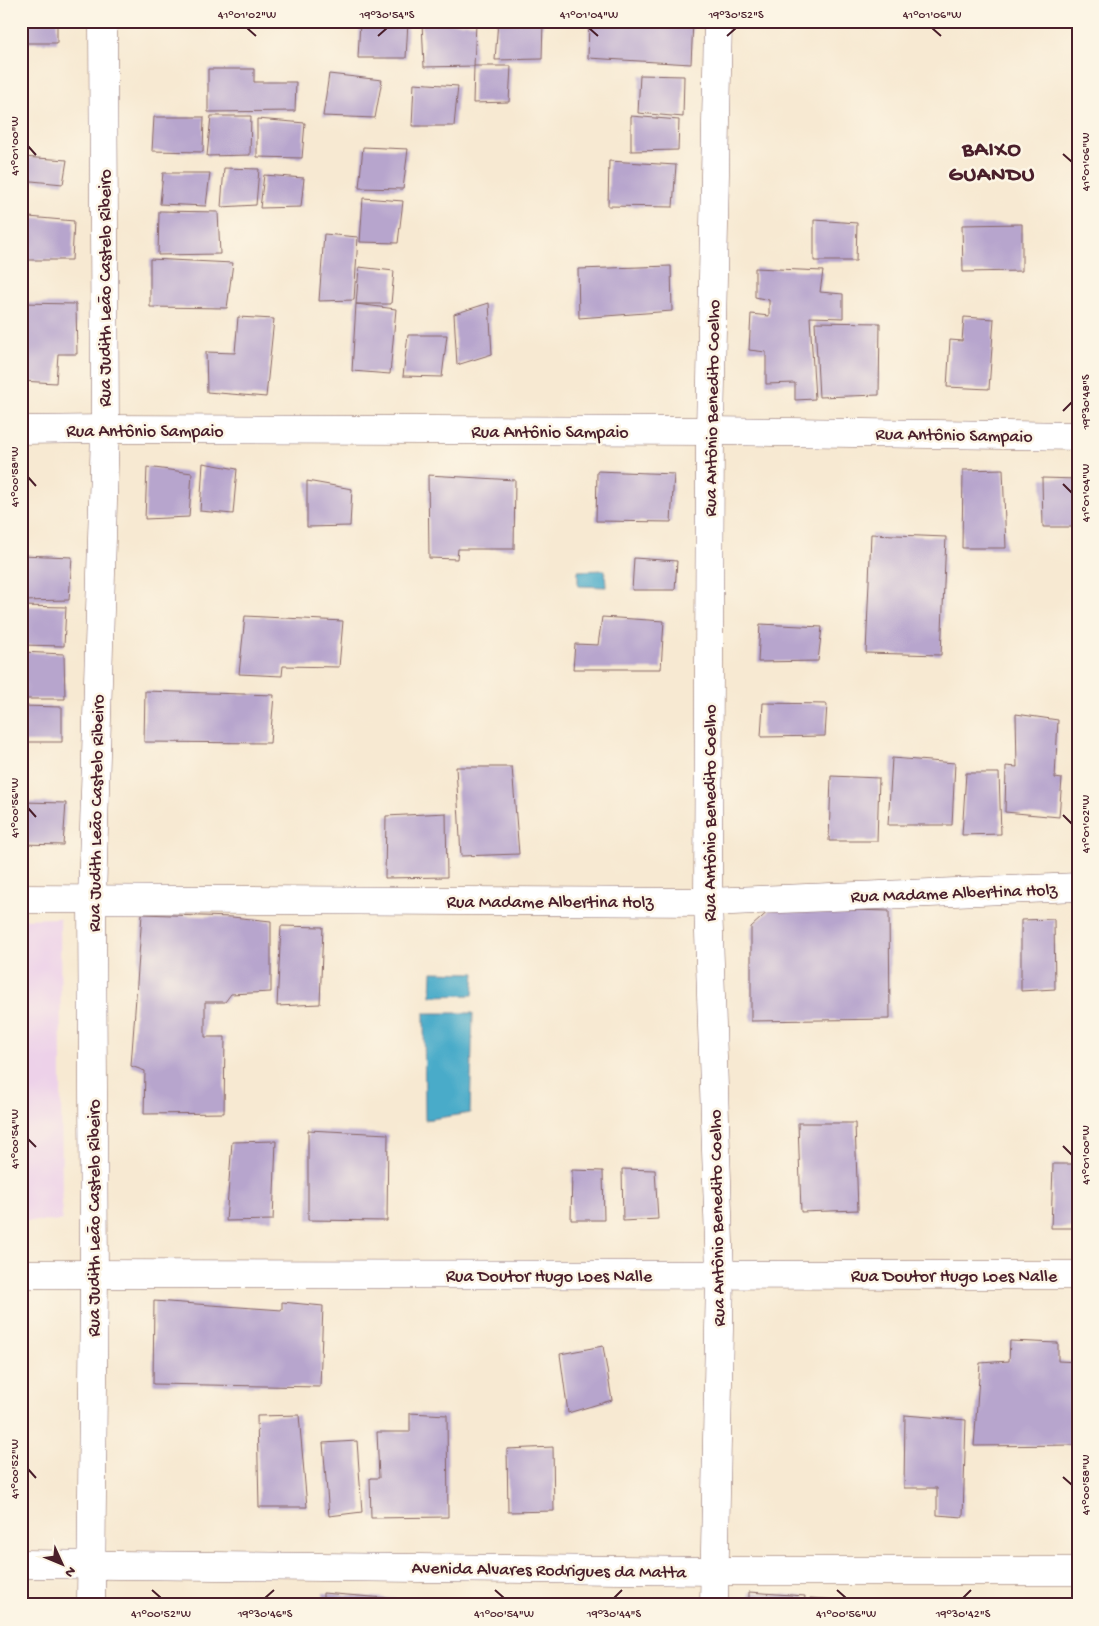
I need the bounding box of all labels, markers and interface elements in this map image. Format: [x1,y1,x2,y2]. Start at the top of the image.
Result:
text: 41°01'02"W [218,9,276,23]
text: 19°30'54"S [359,9,415,23]
text: 41°01'04"W [560,9,618,23]
text: 19°30'52"S [707,9,764,23]
text: 41°01'06"W [903,9,961,23]
text: 41°01'00"W [9,116,23,176]
text: 41°01'06"W [1080,133,1094,191]
district label: BAIXO GUANDU [949,138,1035,189]
street label: Rua Judith Leão Castelo Ribeiro [96,169,117,407]
street label: Rua Antônio Benedito Coelho [701,299,726,517]
text: 19°30'48"S [1080,374,1094,431]
street label: Rua Antônio Sampaio [66,422,224,443]
street label: Rua Antônio Sampaio [471,423,629,444]
street label: Rua Antônio Sampaio [875,425,1033,448]
text: 41°00'58"W [9,447,23,507]
text: 41°01'04"W [1080,464,1094,522]
street label: Rua Judith Leão Castelo Ribeiro [85,694,110,932]
street label: Rua Antônio Benedito Coelho [701,704,722,922]
text: 41°00'56"W [9,778,23,838]
text: 41°01'02"W [1080,795,1094,853]
street label: Rua Madame Albertina Holz [850,880,1059,909]
street label: Rua Madame Albertina Holz [447,893,654,914]
street label: Rua Judith Leão Castelo Ribeiro [85,1099,106,1337]
text: 41°00'54"W [9,1109,23,1169]
street label: Rua Antônio Benedito Coelho [706,1109,731,1327]
text: 41°01'00"W [1080,1125,1094,1185]
street label: Rua Doutor Hugo Loes Nalle [446,1267,653,1288]
street label: Rua Doutor Hugo Loes Nalle [851,1267,1058,1288]
text: 41°00'52"W [9,1439,23,1499]
text: 41°00'58"W [1080,1455,1094,1515]
north arrow [38,1538,88,1588]
street label: Avenida Alvares Rodrigues da Matta [411,1559,687,1584]
text: N [60,1562,79,1580]
text: 41°00'52"W [131,1608,191,1622]
text: 19°30'46"S [237,1608,293,1622]
text: 41°00'54"W [474,1608,534,1622]
text: 19°30'44"S [586,1608,642,1622]
text: 41°00'56"W [816,1608,876,1622]
text: 19°30'42"S [935,1608,991,1622]

